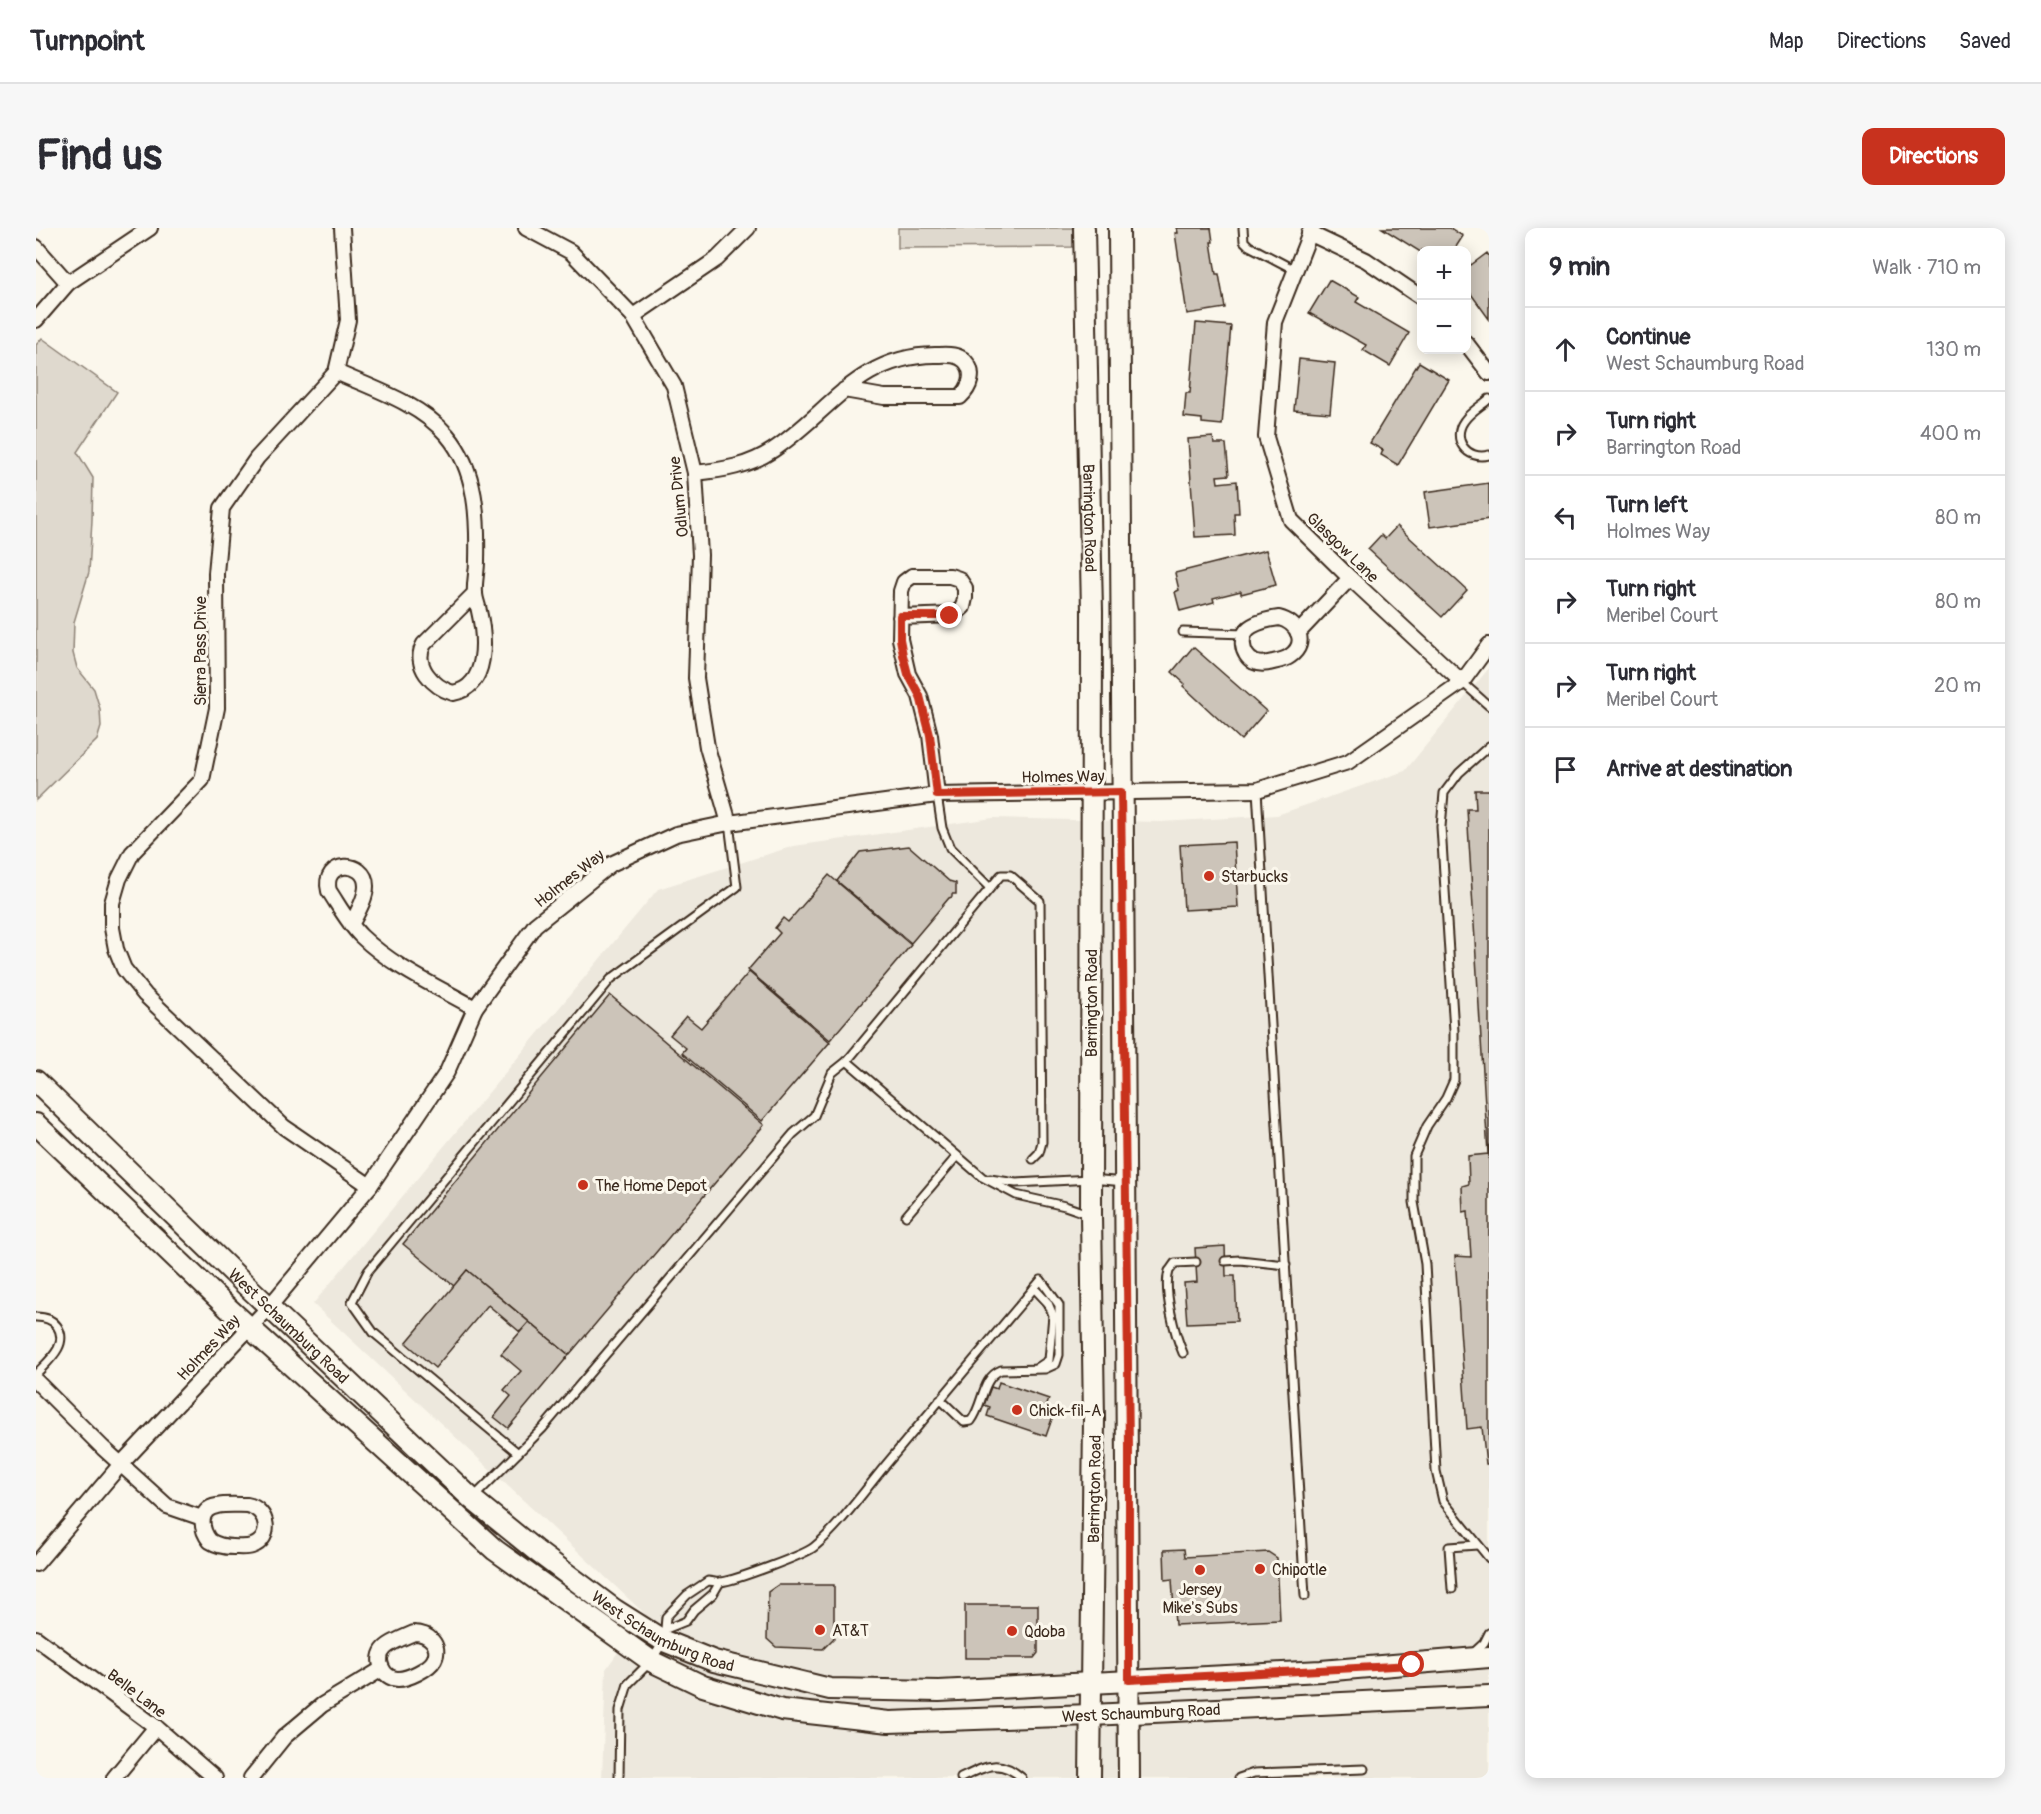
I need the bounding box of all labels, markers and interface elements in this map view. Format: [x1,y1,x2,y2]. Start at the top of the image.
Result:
text: Turnpoint [30,24,144,59]
text: Map [1769,28,1804,55]
text: Directions [1837,28,1926,55]
text: Saved [1959,28,2011,55]
button: Directions [1862,128,2005,185]
text: Find us [36,130,162,182]
map controls [1417,246,1471,354]
button: + [1417,246,1471,300]
text: 9 min [1549,251,1610,283]
text: Walk · 710 m [1872,255,1981,280]
button: − [1417,300,1471,354]
text: Continue [1606,323,1690,351]
icon: ahead [1549,333,1582,366]
text: 130 m [1926,337,1981,362]
text: West Schaumburg Road [1606,351,1804,376]
text: Turn right [1606,407,1696,435]
icon: right [1549,417,1582,450]
text: 400 m [1920,421,1981,446]
text: Barrington Road [1606,435,1741,460]
street label: Odlum Drive [665,455,693,538]
street label: Barrington Road [1078,464,1100,572]
text: Turn left [1606,491,1688,519]
icon: left [1549,501,1582,534]
text: 80 m [1935,505,1981,530]
street label: Glasgow Lane [1302,508,1383,587]
text: Holmes Way [1606,519,1710,544]
text: Turn right [1606,575,1696,603]
icon: right [1549,585,1582,618]
text: 80 m [1935,589,1981,614]
street label: Sierra Pass Drive [191,596,211,706]
route end [936,602,962,628]
text: Meribel Court [1606,603,1718,628]
text: Turn right [1606,659,1696,687]
icon: right [1549,669,1582,702]
text: 20 m [1934,673,1981,698]
text: Meribel Court [1606,687,1718,712]
icon: arrive [1549,753,1582,786]
text: Arrive at destination [1606,755,1792,783]
street label: Holmes Way [1021,766,1105,788]
street label: Holmes Way [531,845,609,912]
place label: Starbucks [1221,867,1288,887]
marker: Starbucks [1202,869,1216,883]
street label: Barrington Road [1082,949,1102,1057]
place label: The Home Depot [595,1176,708,1196]
marker: The Home Depot [576,1178,590,1192]
street label: West Schaumburg Road [224,1264,353,1388]
street label: Holmes Way [173,1310,245,1385]
place label: Chick-fil-A [1029,1401,1101,1421]
marker: Chick-fil-A [1010,1403,1024,1417]
street label: Barrington Road [1084,1435,1106,1543]
place label: Chipotle [1272,1560,1327,1580]
marker: Chipotle [1253,1562,1267,1576]
marker: Jersey Mike's Subs [1193,1563,1207,1577]
place label: Jersey Mike's Subs [1162,1580,1238,1618]
street label: West Schaumburg Road [587,1587,736,1677]
place label: AT&T [832,1621,869,1641]
place label: Qdoba [1024,1622,1065,1642]
marker: AT&T [813,1623,827,1637]
marker: Qdoba [1005,1624,1019,1638]
route start [1398,1651,1424,1677]
street label: Belle Lane [103,1665,170,1723]
street label: West Schaumburg Road [1061,1700,1221,1727]

